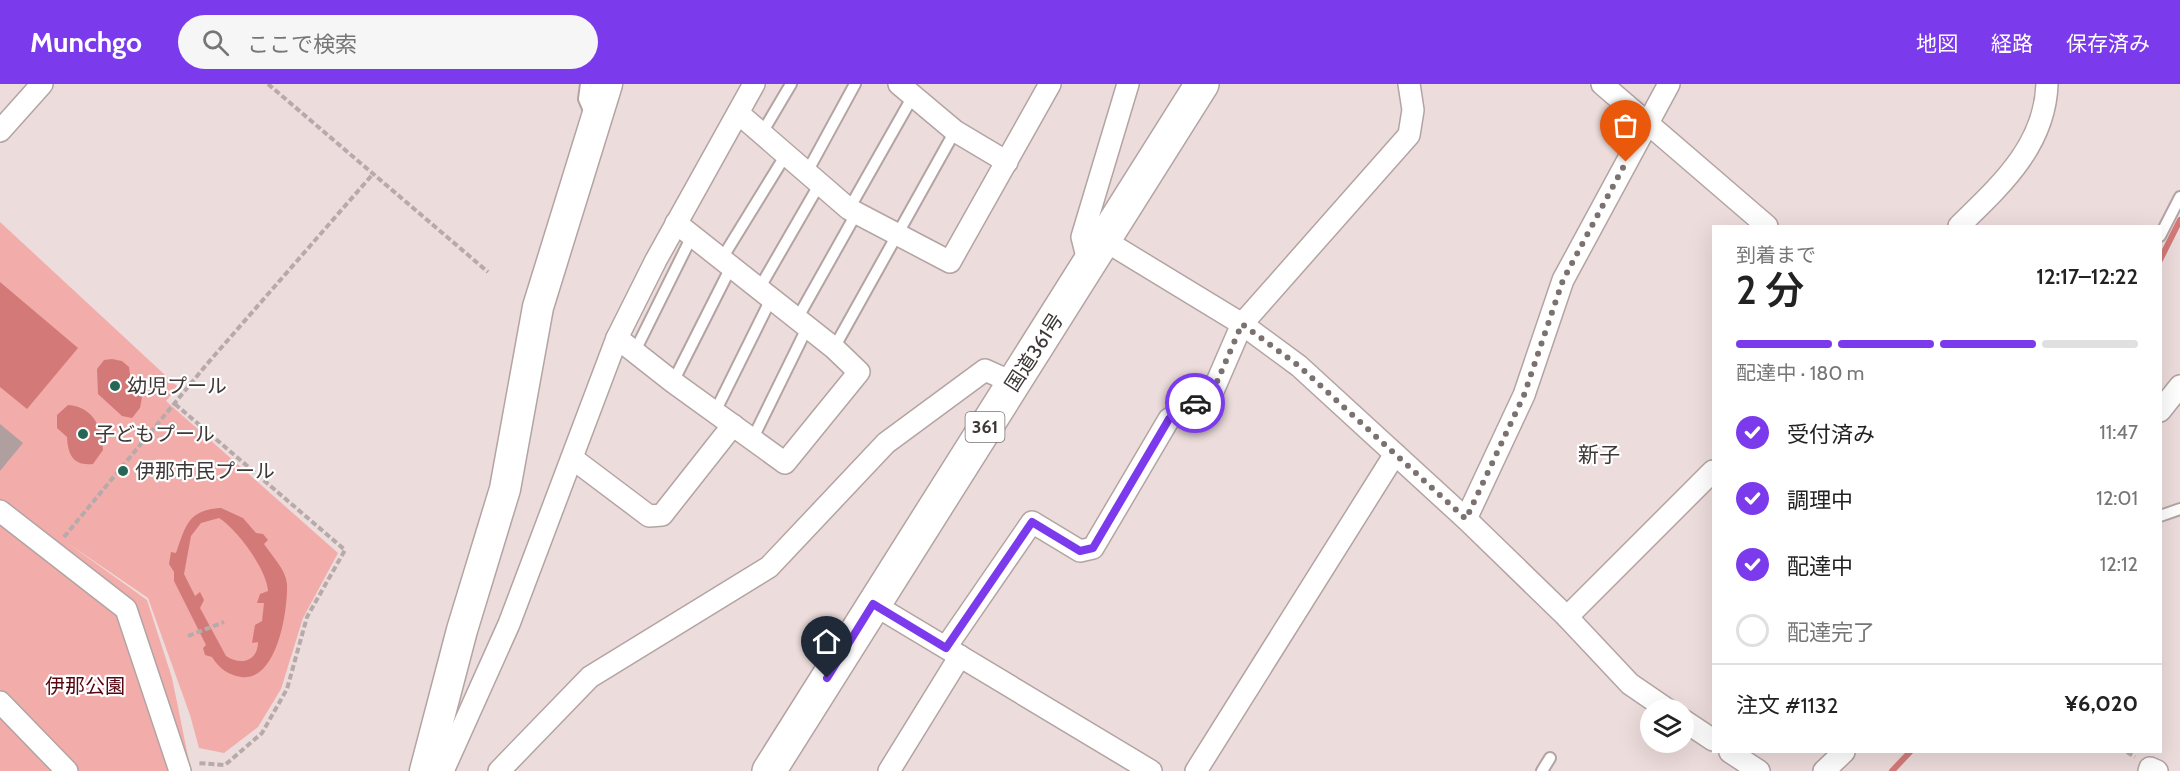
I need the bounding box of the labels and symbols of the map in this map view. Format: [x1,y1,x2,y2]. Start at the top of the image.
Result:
pin [1600,100,1651,162]
street label: 国道361号 [1000,308,1068,396]
courier [1165,373,1225,433]
place label: 幼児プール [127,374,227,398]
marker: 幼児プール [108,379,122,393]
road number: 361 [966,412,1004,442]
place label: 子どもプール [95,422,215,446]
marker: 子どもプール [76,427,90,441]
district label: 新子 [1578,442,1620,467]
place label: 伊那市民プール [135,459,275,483]
marker: 伊那市民プール [116,464,130,478]
pin [801,616,852,678]
park label: 伊那公園 [45,674,125,698]

